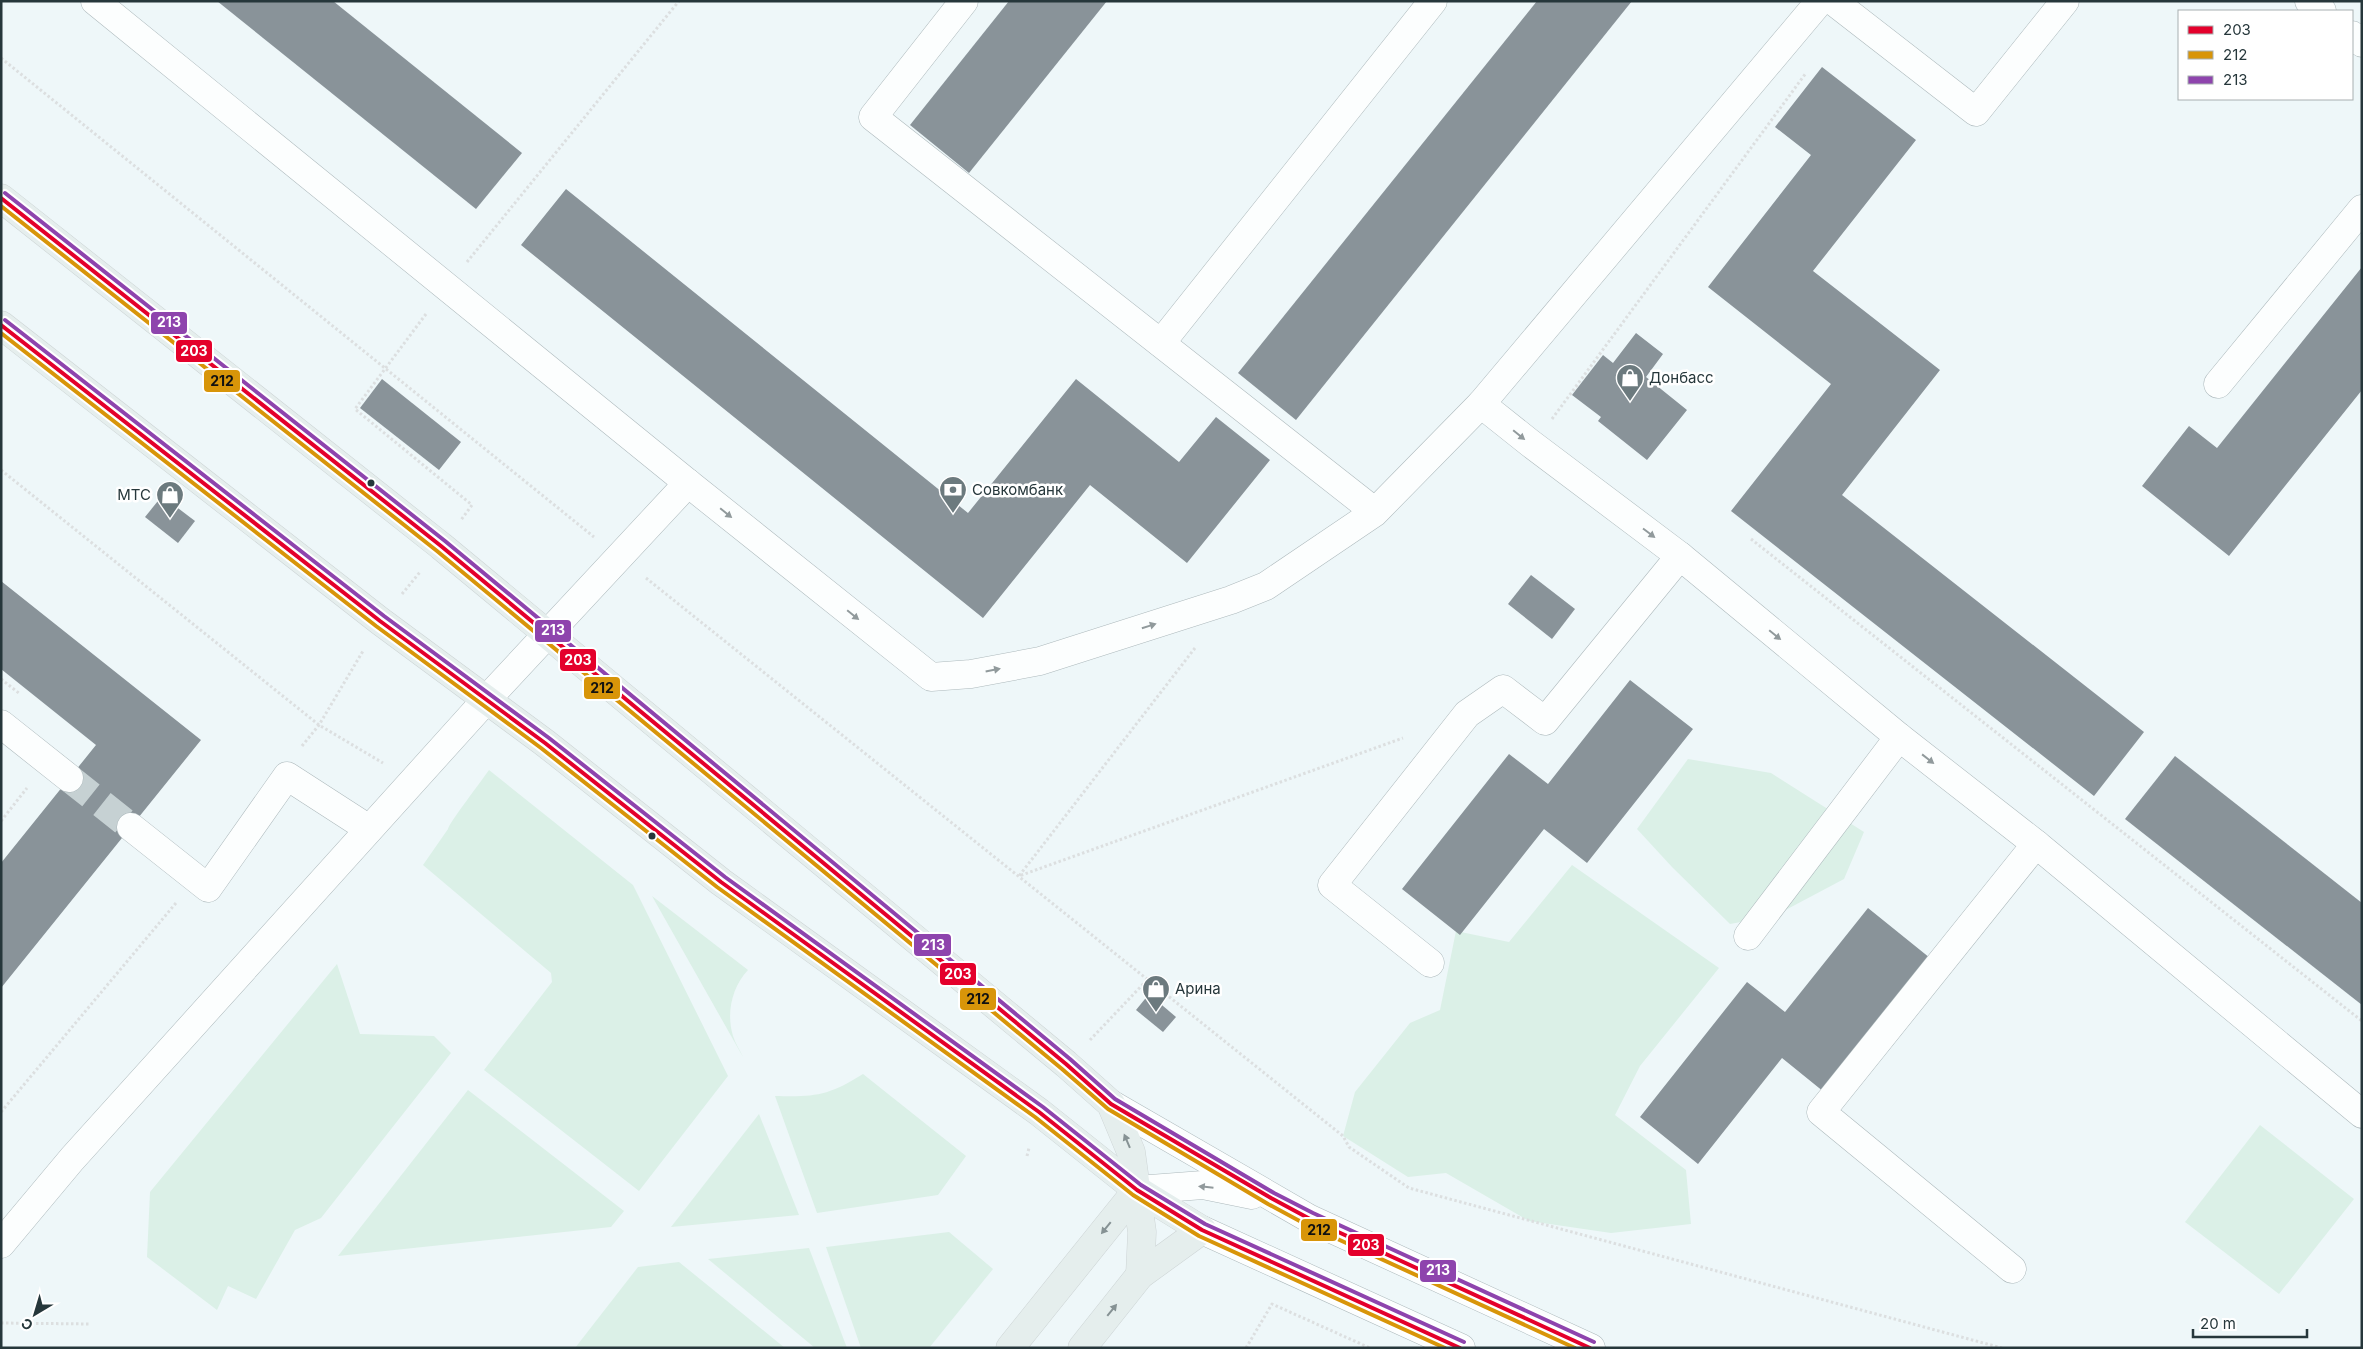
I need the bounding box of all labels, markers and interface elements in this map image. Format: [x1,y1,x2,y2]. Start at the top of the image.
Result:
legend [2178,10,2353,100]
text: 203 [2223,20,2251,39]
text: 212 [2223,45,2247,64]
text: 213 [2223,70,2248,89]
line badge: 213 [150,311,188,335]
text: 213 [157,313,181,330]
line badge: 203 [175,339,213,363]
text: 203 [180,342,208,359]
shop icon: Донбасс [1615,363,1645,402]
place label: Донбасс [1649,368,1714,387]
line badge: 212 [203,369,241,393]
text: 212 [210,372,234,389]
one-way arrow [1513,429,1526,440]
bank icon: Совкомбанк [938,475,968,514]
unlabelled marker [366,478,376,488]
shop icon: МТС [155,480,185,519]
place label: Совкомбанк [972,480,1063,499]
place label: МТС [117,485,151,504]
one-way arrow [719,508,732,519]
one-way arrow [1642,528,1656,538]
one-way arrow [846,609,859,620]
line badge: 213 [534,619,572,643]
text: 213 [541,621,565,638]
one-way arrow [1142,621,1157,629]
one-way arrow [1769,629,1782,640]
line badge: 203 [559,648,597,672]
text: 203 [564,651,592,668]
one-way arrow [985,665,1001,673]
line badge: 212 [583,676,621,700]
text: 212 [590,679,614,696]
one-way arrow [1921,754,1934,765]
unlabelled marker [647,831,657,841]
line badge: 213 [913,933,952,957]
text: 213 [921,936,945,953]
line badge: 203 [939,962,977,986]
text: 203 [944,965,972,982]
shop icon: Арина [1141,974,1171,1013]
place label: Арина [1175,979,1221,998]
line badge: 212 [959,987,997,1011]
text: 212 [966,990,990,1007]
one-way arrow [1122,1134,1130,1148]
one-way arrow [1198,1183,1214,1191]
line badge: 212 [1300,1218,1338,1242]
one-way arrow [1101,1221,1112,1234]
text: 212 [1307,1221,1331,1238]
line badge: 203 [1347,1233,1385,1257]
text: 203 [1352,1236,1380,1253]
line badge: 213 [1419,1259,1457,1283]
text: 213 [1426,1261,1450,1278]
north arrow [10,1289,60,1339]
one-way arrow [1107,1304,1118,1317]
scale bar [2193,1306,2307,1338]
text: 20 m [2200,1314,2236,1333]
text: С [17,1315,36,1335]

